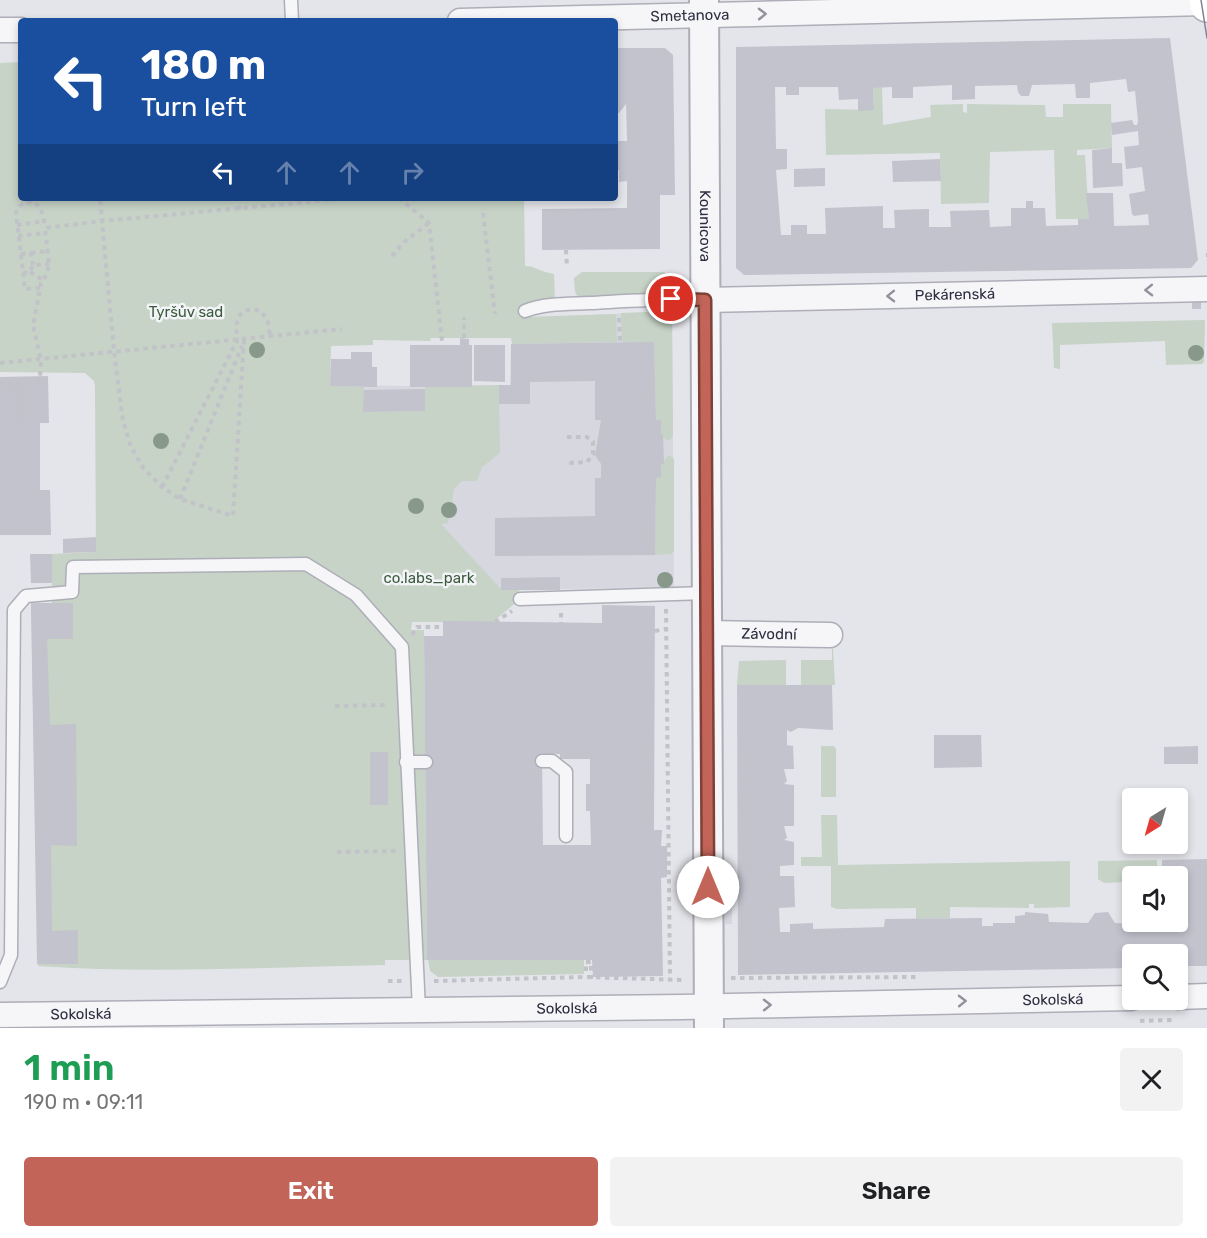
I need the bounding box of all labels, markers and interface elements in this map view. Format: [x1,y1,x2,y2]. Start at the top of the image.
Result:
street label: Smetanova [650,6,730,25]
one-way arrow [758,7,767,20]
text: 180 m [141,40,266,90]
icon: left [42,42,120,120]
text: Turn left [141,91,246,123]
icon: left [207,156,240,189]
icon: ahead [270,156,303,189]
icon: ahead [333,156,366,189]
icon: right [396,156,429,189]
street label: Kounicova [696,190,714,262]
pin [645,273,696,324]
icon: arrive [654,282,687,315]
one-way arrow [1144,284,1153,296]
street label: Pekárenská [915,285,995,304]
one-way arrow [886,290,895,302]
park label: Tyršův sad [149,303,223,321]
park label: co.labs_park [384,569,475,587]
street label: Závodní [741,625,798,643]
north arrow [1122,788,1188,854]
map controls [1122,788,1188,1010]
position arrow [676,855,740,919]
button: sound [1122,866,1188,932]
button: search [1122,944,1188,1010]
street label: Sokolská [1022,990,1084,1009]
one-way arrow [958,995,967,1007]
street label: Sokolská [536,999,598,1018]
one-way arrow [763,999,772,1011]
street label: Sokolská [50,1005,112,1023]
text: 1 min [24,1046,115,1089]
button: close [1120,1048,1183,1111]
text: 190 m · 09:11 [24,1090,143,1114]
button: Exit [24,1157,598,1226]
button: Share [610,1157,1183,1226]

